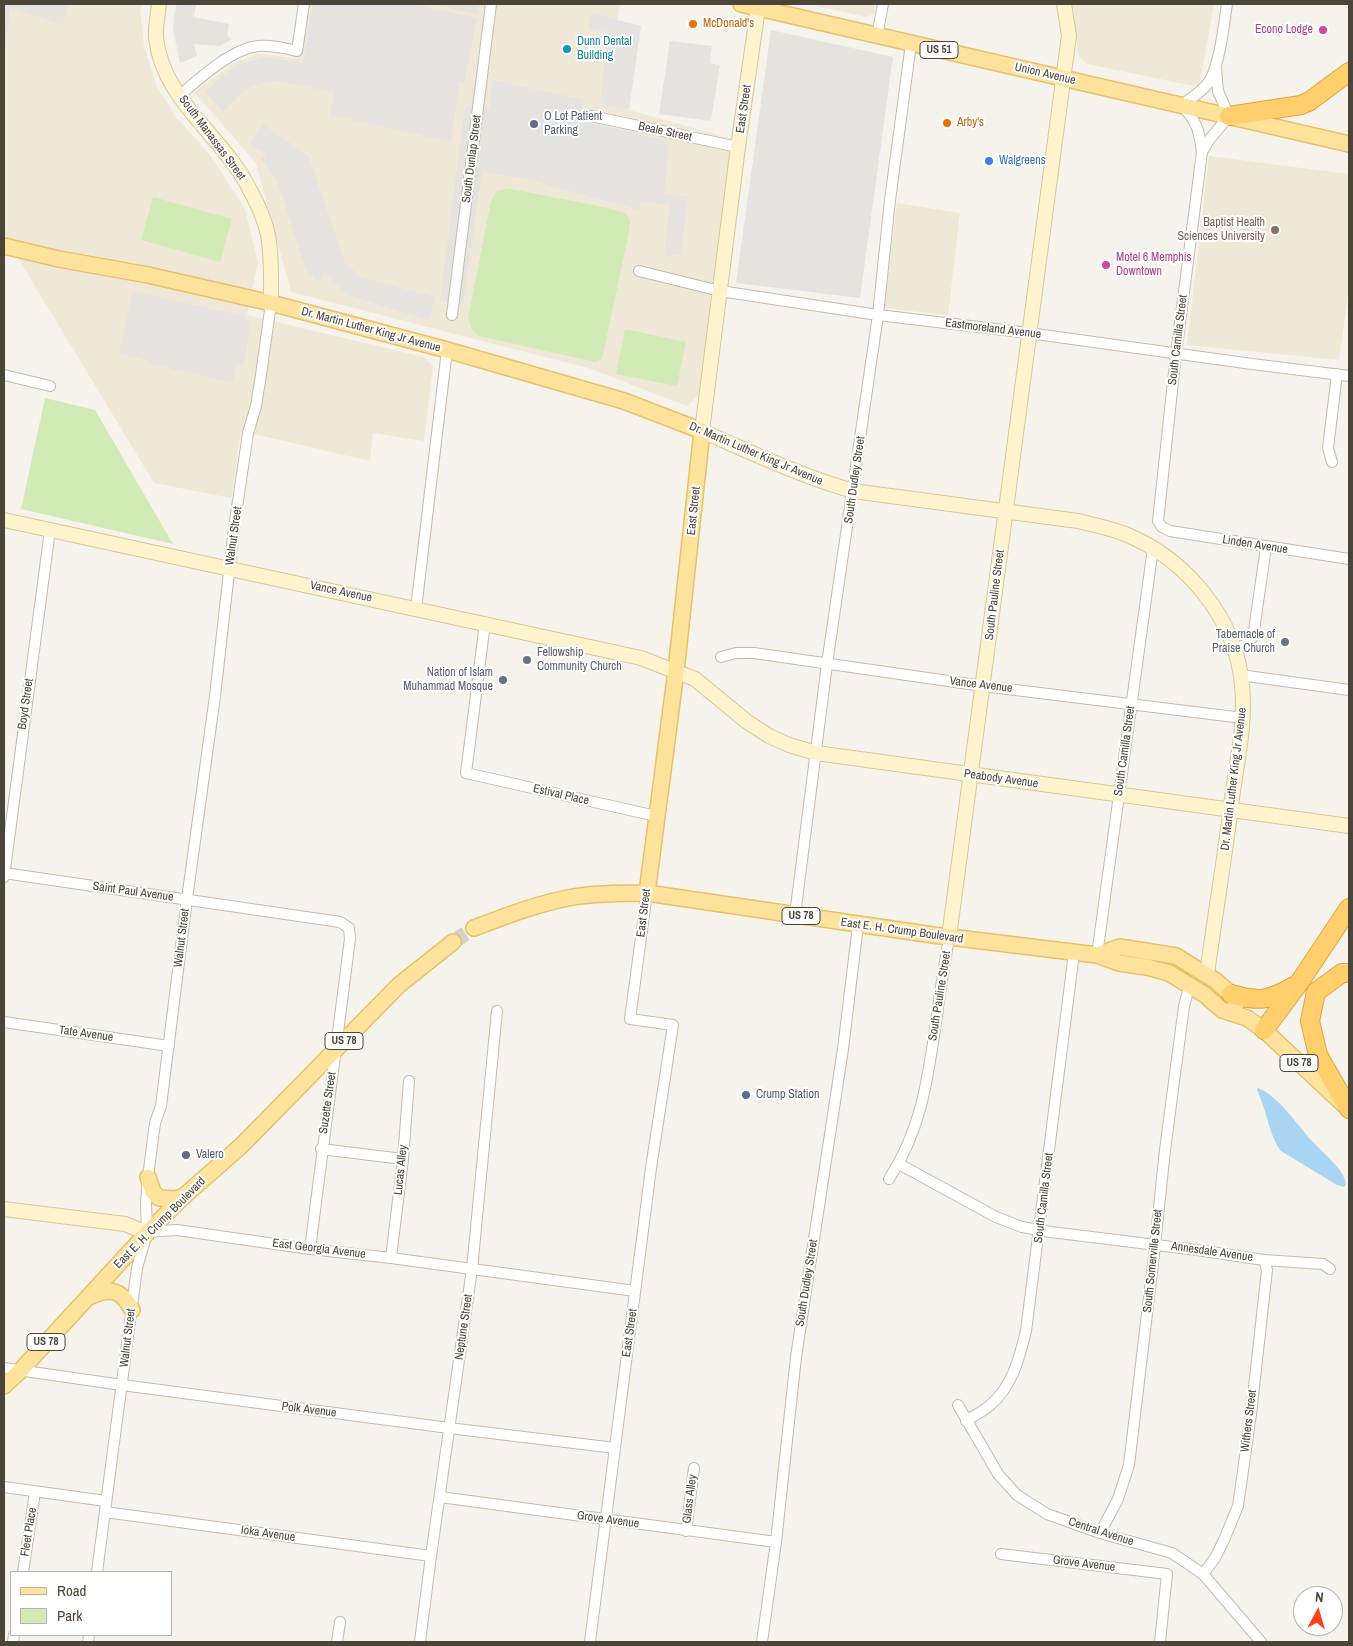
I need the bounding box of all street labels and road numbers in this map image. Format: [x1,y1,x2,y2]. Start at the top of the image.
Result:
road number: US 51 [920,42,958,58]
street label: Union Avenue [1013,60,1077,88]
street label: East Street [733,84,755,134]
street label: South Manassas Street [175,93,249,183]
street label: South Dunlap Street [459,114,485,204]
street label: Beale Street [637,119,693,145]
street label: South Camilla Street [1165,294,1191,386]
street label: Dr. Martin Luther King Jr Avenue [300,304,442,356]
street label: Eastmoreland Avenue [944,316,1042,342]
street label: Dr. Martin Luther King Jr Avenue [687,419,825,489]
street label: South Dudley Street [842,435,868,525]
street label: East Street [684,486,704,536]
street label: Walnut Street [223,506,245,566]
street label: Linden Avenue [1221,533,1289,557]
street label: South Pauline Street [982,549,1008,641]
street label: Vance Avenue [309,578,373,606]
street label: Vance Avenue [949,674,1013,696]
street label: Boyd Street [15,678,37,730]
street label: South Camilla Street [1112,705,1138,797]
street label: Dr. Martin Luther King Jr Avenue [1218,707,1250,851]
street label: Peabody Avenue [963,767,1039,791]
street label: Estival Place [532,782,590,808]
street label: Saint Paul Avenue [92,879,174,905]
street label: East Street [634,888,654,938]
street label: Walnut Street [171,908,193,968]
road number: US 78 [782,908,820,924]
street label: East E. H. Crump Boulevard [840,915,964,947]
street label: South Pauline Street [926,950,954,1042]
street label: Tate Avenue [58,1023,114,1045]
road number: US 78 [325,1032,363,1050]
road number: US 78 [1280,1054,1318,1072]
street label: Suzette Street [317,1071,339,1135]
street label: Lucas Alley [391,1144,411,1196]
street label: South Camilla Street [1031,1152,1057,1244]
street label: East E. H. Crump Boulevard [111,1174,209,1272]
street label: South Somerville Street [1140,1209,1166,1313]
street label: East Georgia Avenue [272,1236,366,1262]
street label: South Dudley Street [793,1238,821,1328]
street label: Annesdale Avenue [1170,1239,1254,1265]
street label: Neptune Street [452,1293,476,1361]
street label: Walnut Street [117,1308,139,1368]
street label: East Street [619,1308,641,1358]
road number: US 78 [27,1334,65,1350]
street label: Withers Street [1238,1389,1260,1453]
street label: Polk Avenue [281,1399,337,1421]
street label: Glass Alley [680,1474,700,1524]
street label: Fleet Place [18,1507,40,1557]
street label: Grove Avenue [576,1509,640,1531]
street label: Central Avenue [1067,1515,1135,1549]
street label: Ioka Avenue [240,1523,296,1545]
street label: Grove Avenue [1052,1553,1116,1575]

